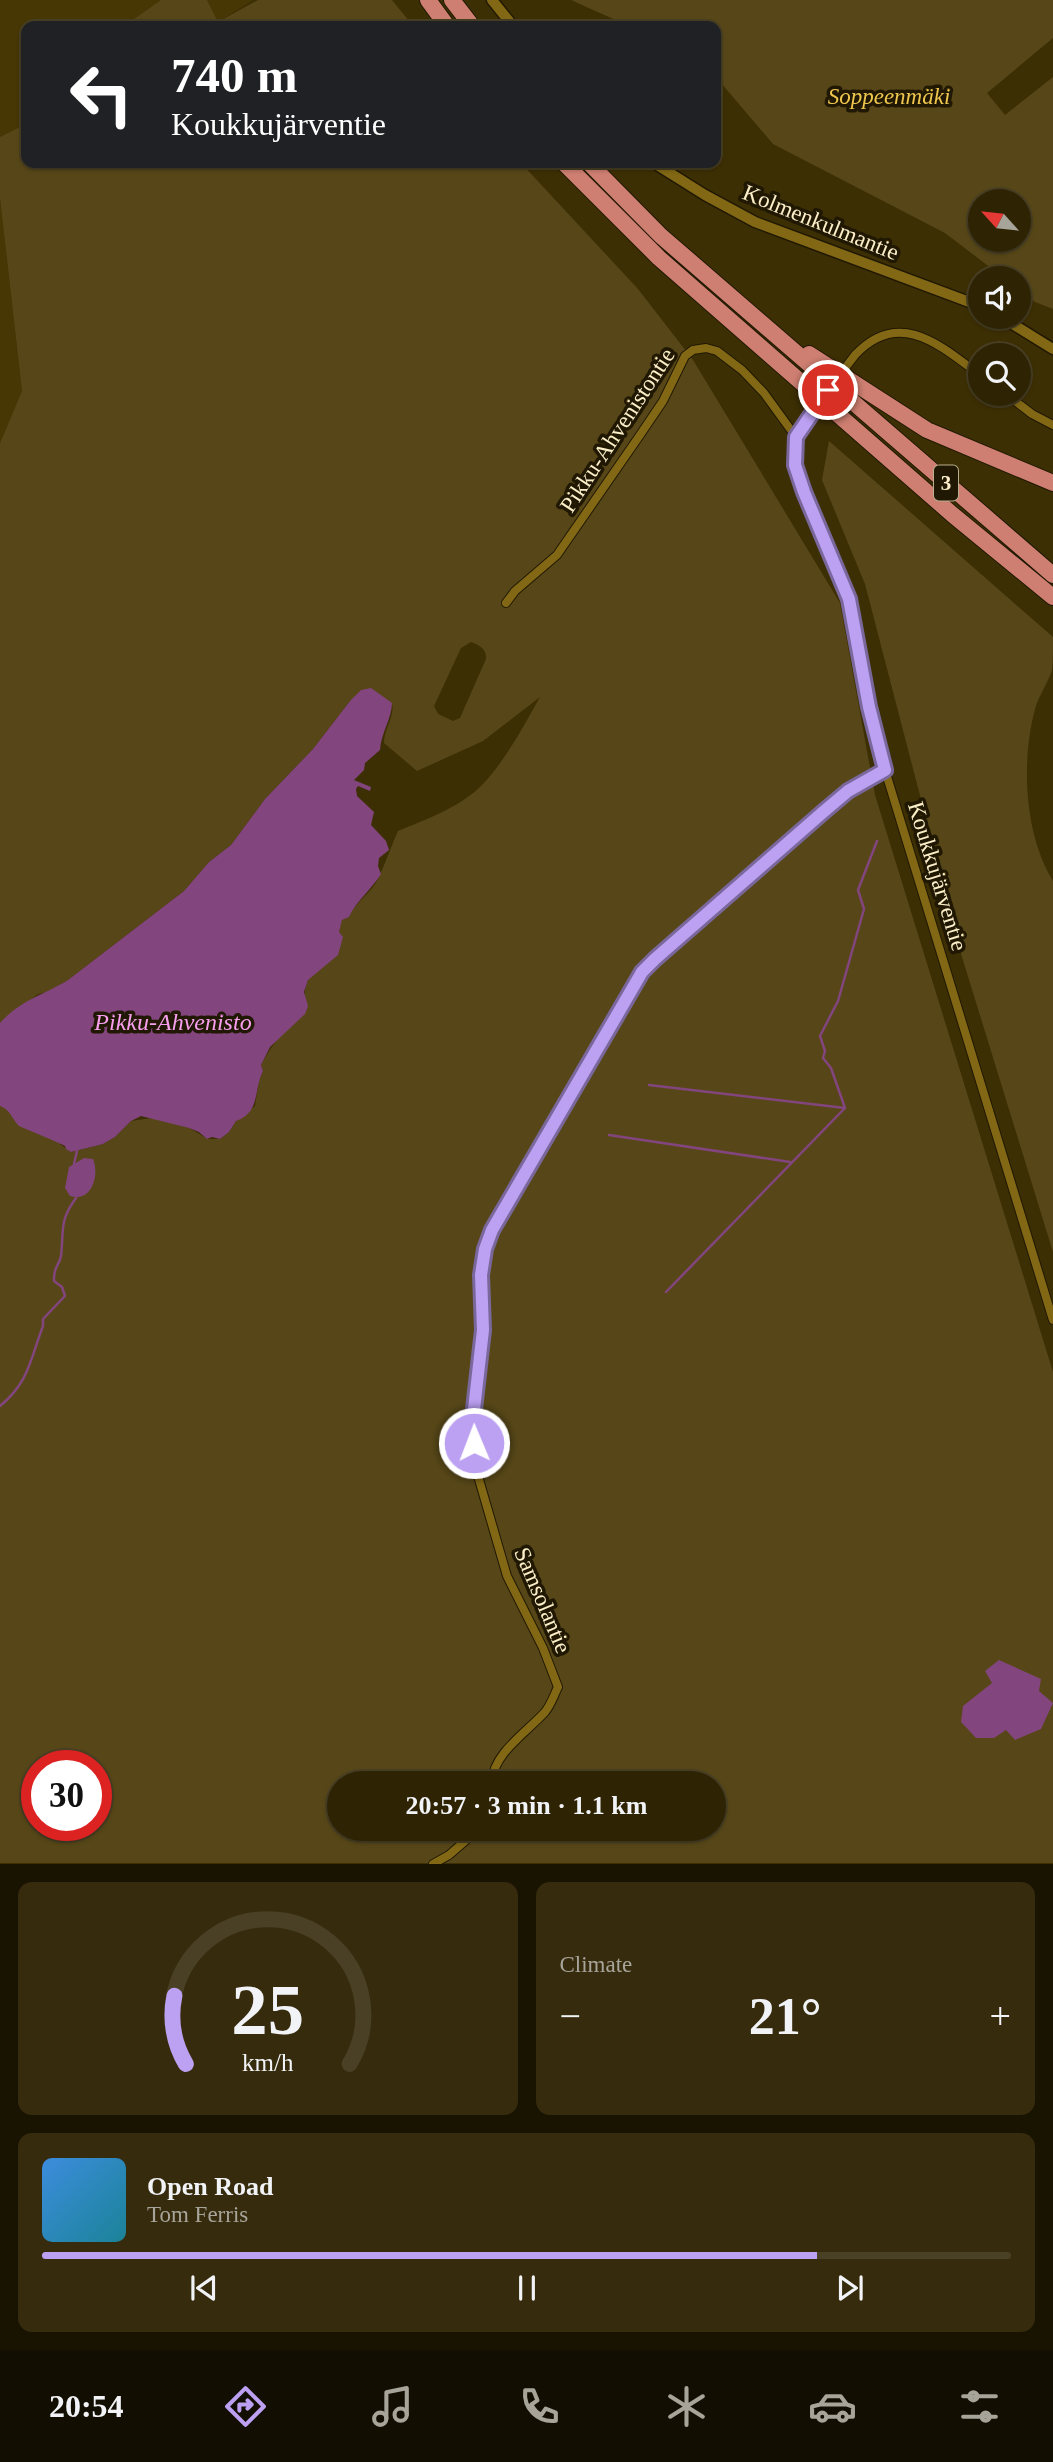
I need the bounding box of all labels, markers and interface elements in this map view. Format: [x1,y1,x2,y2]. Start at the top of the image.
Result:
text: 740 m [171,48,298,103]
icon: left [56,49,147,140]
park label: Soppeenmäki [828,84,950,109]
text: Koukkujärventie [171,106,386,142]
street label: Kolmenkulmantie [739,180,902,265]
north arrow [968,189,1031,252]
map controls [968,189,1031,406]
button: sound [968,266,1031,329]
button: search [968,343,1031,406]
street label: Pikku-Ahvenistontie [555,344,680,517]
pin [798,360,858,420]
icon: arrive [809,371,847,409]
road number: 3 [934,466,958,500]
street label: Koukkujärventie [903,799,972,954]
water label: Pikku-Ahvenisto [93,1009,252,1035]
position arrow [437,1406,511,1480]
street label: Samsolantie [509,1544,576,1657]
speed limit sign: 30 [21,1750,112,1841]
text: 20:57 · 3 min · 1.1 km [406,1791,647,1820]
text: Climate [560,1952,632,1977]
text: 25 [231,1970,304,2051]
text: 21° [749,1988,822,2045]
text: − [560,1995,581,2037]
text: + [990,1995,1011,2037]
text: km/h [242,2049,294,2076]
text: Open Road [147,2172,273,2201]
text: Tom Ferris [147,2202,248,2227]
icon: previous [185,2269,223,2307]
icon: pause [508,2269,546,2307]
icon: next [831,2269,869,2307]
icon: directions [221,2382,270,2431]
icon: music [368,2382,417,2431]
icon: phone [515,2382,564,2431]
icon: climate [662,2382,711,2431]
icon: car [808,2382,857,2431]
icon: filters [955,2382,1004,2431]
text: 20:54 [49,2388,124,2424]

